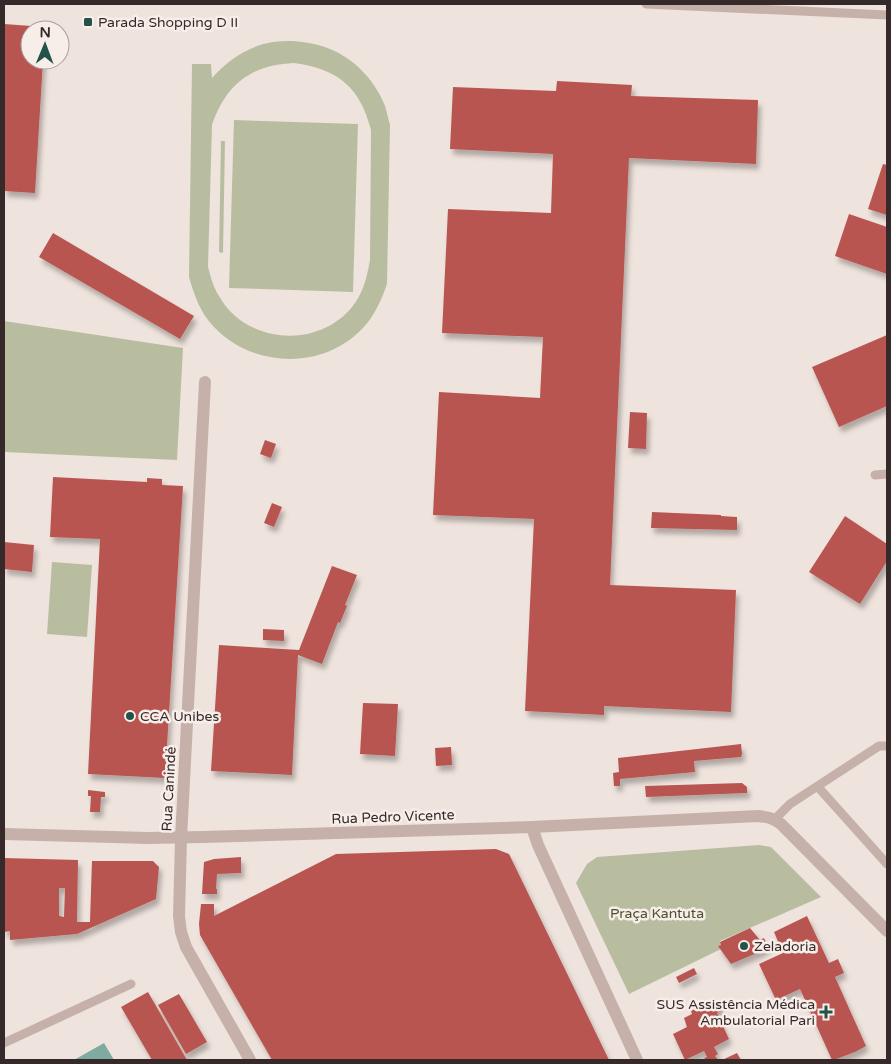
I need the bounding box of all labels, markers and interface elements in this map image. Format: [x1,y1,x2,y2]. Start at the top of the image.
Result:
place label: Parada Shopping D II [98,14,238,31]
marker: Parada Shopping D II [82,16,94,28]
north arrow [20,20,70,70]
text: N [39,24,51,41]
place label: CCA Unibes [140,708,219,725]
marker: CCA Unibes [124,710,136,722]
street label: Rua Canindé [158,746,180,832]
street label: Rua Pedro Vicente [331,806,455,828]
park label: Praça Kantuta [610,905,704,922]
place label: Zeladoria [754,938,816,955]
marker: Zeladoria [738,940,750,952]
place label: SUS Assistência Médica Ambulatorial Pari [656,996,815,1029]
marker: SUS Assistência Médica Ambulatorial Pari [819,1005,833,1019]

